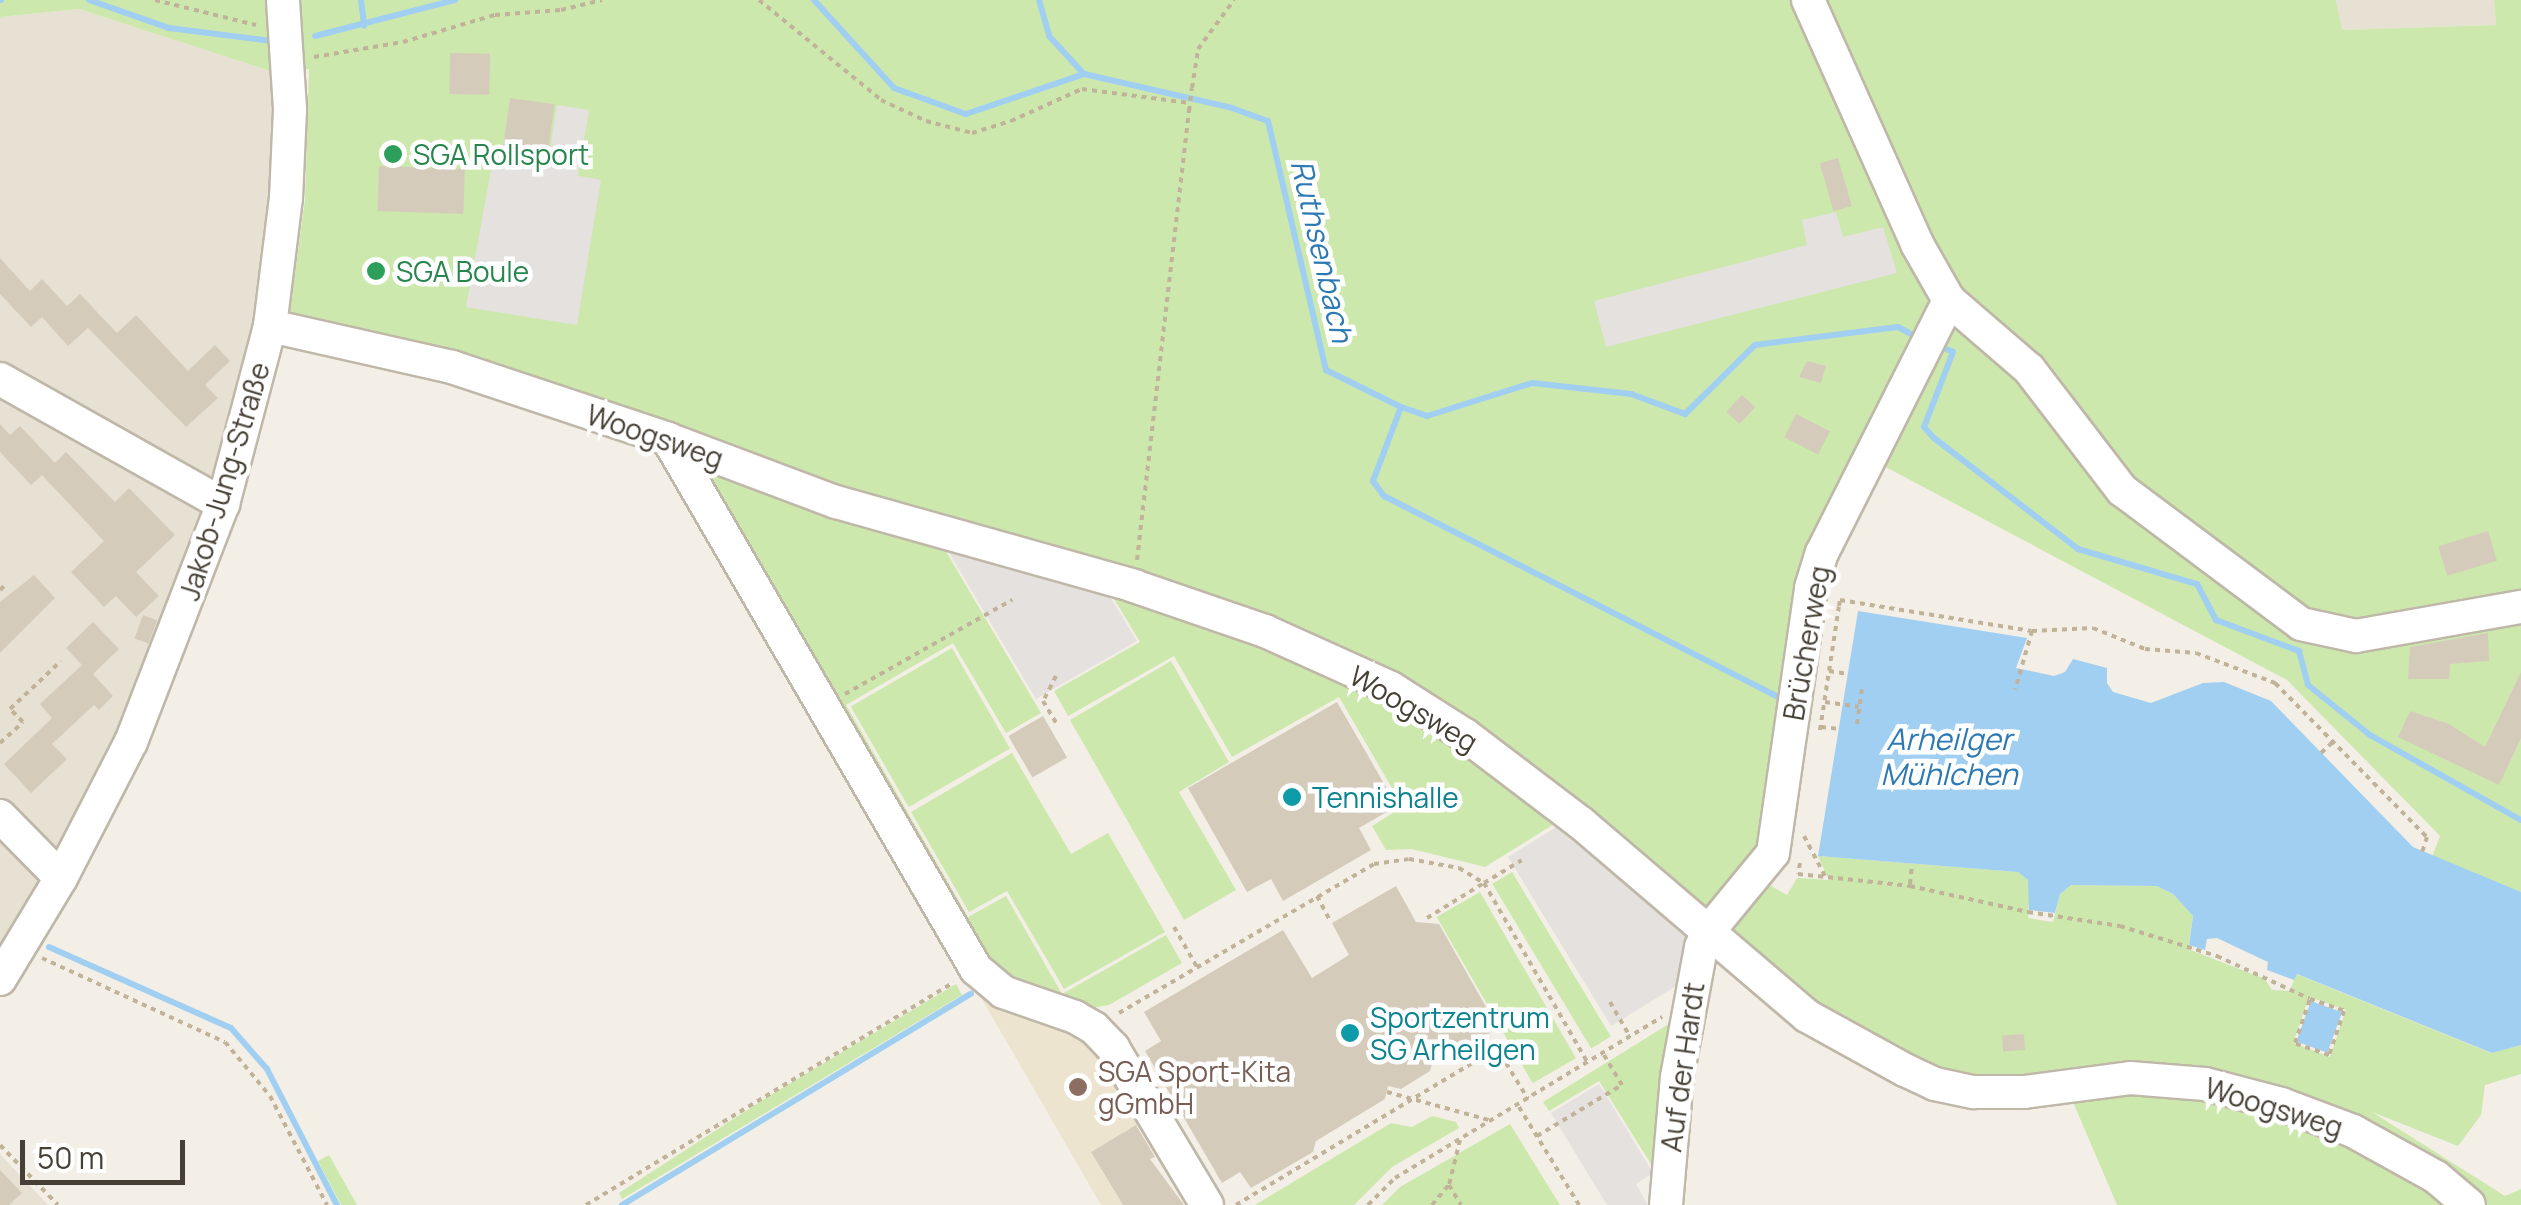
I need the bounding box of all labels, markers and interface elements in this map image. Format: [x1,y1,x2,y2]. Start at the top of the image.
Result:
place label: SGA Rollsport [413,137,589,171]
marker: SGA Rollsport [382,143,404,165]
water label: Ruthsenbach [1284,156,1360,346]
place label: SGA Boule [396,254,529,288]
marker: SGA Boule [365,260,387,282]
street label: Jakob-Jung-Straße [172,358,276,604]
street label: Woogsweg [582,397,728,475]
street label: Brücherweg [1776,563,1836,723]
street label: Woogsweg [1344,658,1484,758]
water label: Arheilger Mühlchen [1880,721,2018,792]
place label: Tennishalle [1312,780,1459,814]
marker: Tennishalle [1281,786,1303,808]
street label: Auf der Hardt [1653,980,1711,1154]
place label: Sportzentrum SG Arheilgen [1370,1000,1550,1066]
marker: Sportzentrum SG Arheilgen [1339,1022,1361,1044]
place label: SGA Sport-Kita gGmbH [1098,1054,1291,1120]
street label: Woogsweg [2201,1070,2347,1144]
marker: SGA Sport-Kita gGmbH [1067,1076,1089,1098]
scale bar [25,1120,190,1182]
text: 50 m [37,1137,104,1178]

